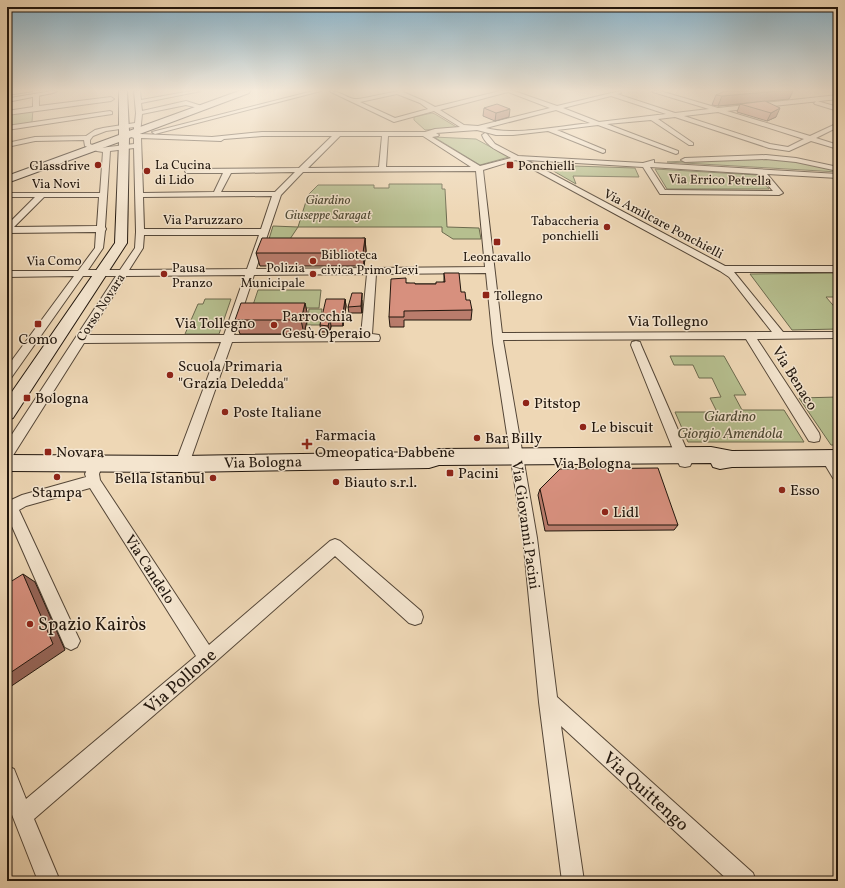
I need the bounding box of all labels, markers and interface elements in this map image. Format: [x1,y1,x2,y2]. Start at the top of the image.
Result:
place label: La Cucina di Lido [155,157,211,190]
place label: Glassdrive [29,158,90,176]
place label: Ponchielli [518,158,575,176]
marker: Glassdrive [93,160,103,170]
marker: Ponchielli [505,160,515,170]
marker: La Cucina di Lido [142,166,152,176]
street label: Via Errico Petrella [668,171,772,191]
street label: Via Novi [32,176,80,194]
street label: Via Amilcare Ponchielli [600,186,726,264]
park label: Giardino Giuseppe Saragat [285,192,372,225]
street label: Via Paruzzaro [163,212,243,230]
place label: Tabaccheria ponchielli [531,213,599,246]
marker: Tabaccheria ponchielli [602,222,612,232]
marker: Leoncavallo [492,237,502,247]
place label: Biblioteca civica Primo Levi [321,247,418,280]
place label: Leoncavallo [463,249,531,267]
street label: Via Como [26,253,82,271]
marker: Biblioteca civica Primo Levi [308,256,318,266]
place label: Pausa Pranzo [172,260,213,293]
place label: Polizia Municipale [240,260,305,293]
marker: Pausa Pranzo [159,269,169,279]
marker: Polizia Municipale [308,269,318,279]
street label: Corso Novara [73,271,130,346]
place label: Tollegno [494,288,543,306]
marker: Tollegno [481,290,491,300]
place label: Parrocchia Gesù Operaio [282,307,371,345]
street label: Via Tollegno [628,312,708,333]
street label: Via Tollegno [175,314,255,335]
marker: Como [33,319,43,329]
marker: Parrocchia Gesù Operaio [269,320,279,330]
place label: Como [18,330,58,351]
street label: Via Benaco [766,343,822,415]
place label: Scuola Primaria "Grazia Deledda" [178,357,288,395]
marker: Scuola Primaria "Grazia Deledda" [165,370,175,380]
place label: Bologna [35,389,89,410]
marker: Bologna [22,393,32,403]
place label: Pitstop [534,394,581,415]
marker: Pitstop [521,398,531,408]
place label: Poste Italiane [233,403,322,424]
marker: Poste Italiane [220,407,230,417]
park label: Giardino Giorgio Amendola [677,407,783,445]
place label: Le biscuit [591,418,654,439]
marker: Le biscuit [578,422,588,432]
place label: Farmacia Omeopatica Dabbene [315,426,455,464]
place label: Bar Billy [485,429,542,450]
marker: Bar Billy [472,433,482,443]
marker: Farmacia Omeopatica Dabbene [302,439,312,449]
place label: Novara [56,443,104,464]
marker: Novara [43,447,53,457]
street label: Via Bologna [224,452,302,475]
street label: Via Bologna [553,454,631,475]
street label: Via Giovanni Pacini [505,460,544,591]
place label: Pacini [458,464,499,485]
marker: Pacini [445,468,455,478]
place label: Bella Istanbul [115,469,205,490]
marker: Stampa [52,472,62,482]
marker: Bella Istanbul [208,473,218,483]
place label: Biauto s.r.l. [344,473,417,494]
marker: Biauto s.r.l. [331,477,341,487]
place label: Esso [790,481,820,502]
place label: Stampa [32,483,82,504]
marker: Esso [777,485,787,495]
place label: Lidl [613,503,639,524]
marker: Lidl [600,507,610,517]
street label: Via Candelo [118,531,179,609]
place label: Spazio Kairòs [38,613,146,638]
marker: Spazio Kairòs [25,619,35,629]
street label: Via Pollone [139,644,223,721]
street label: Via Quittengo [596,747,694,838]

